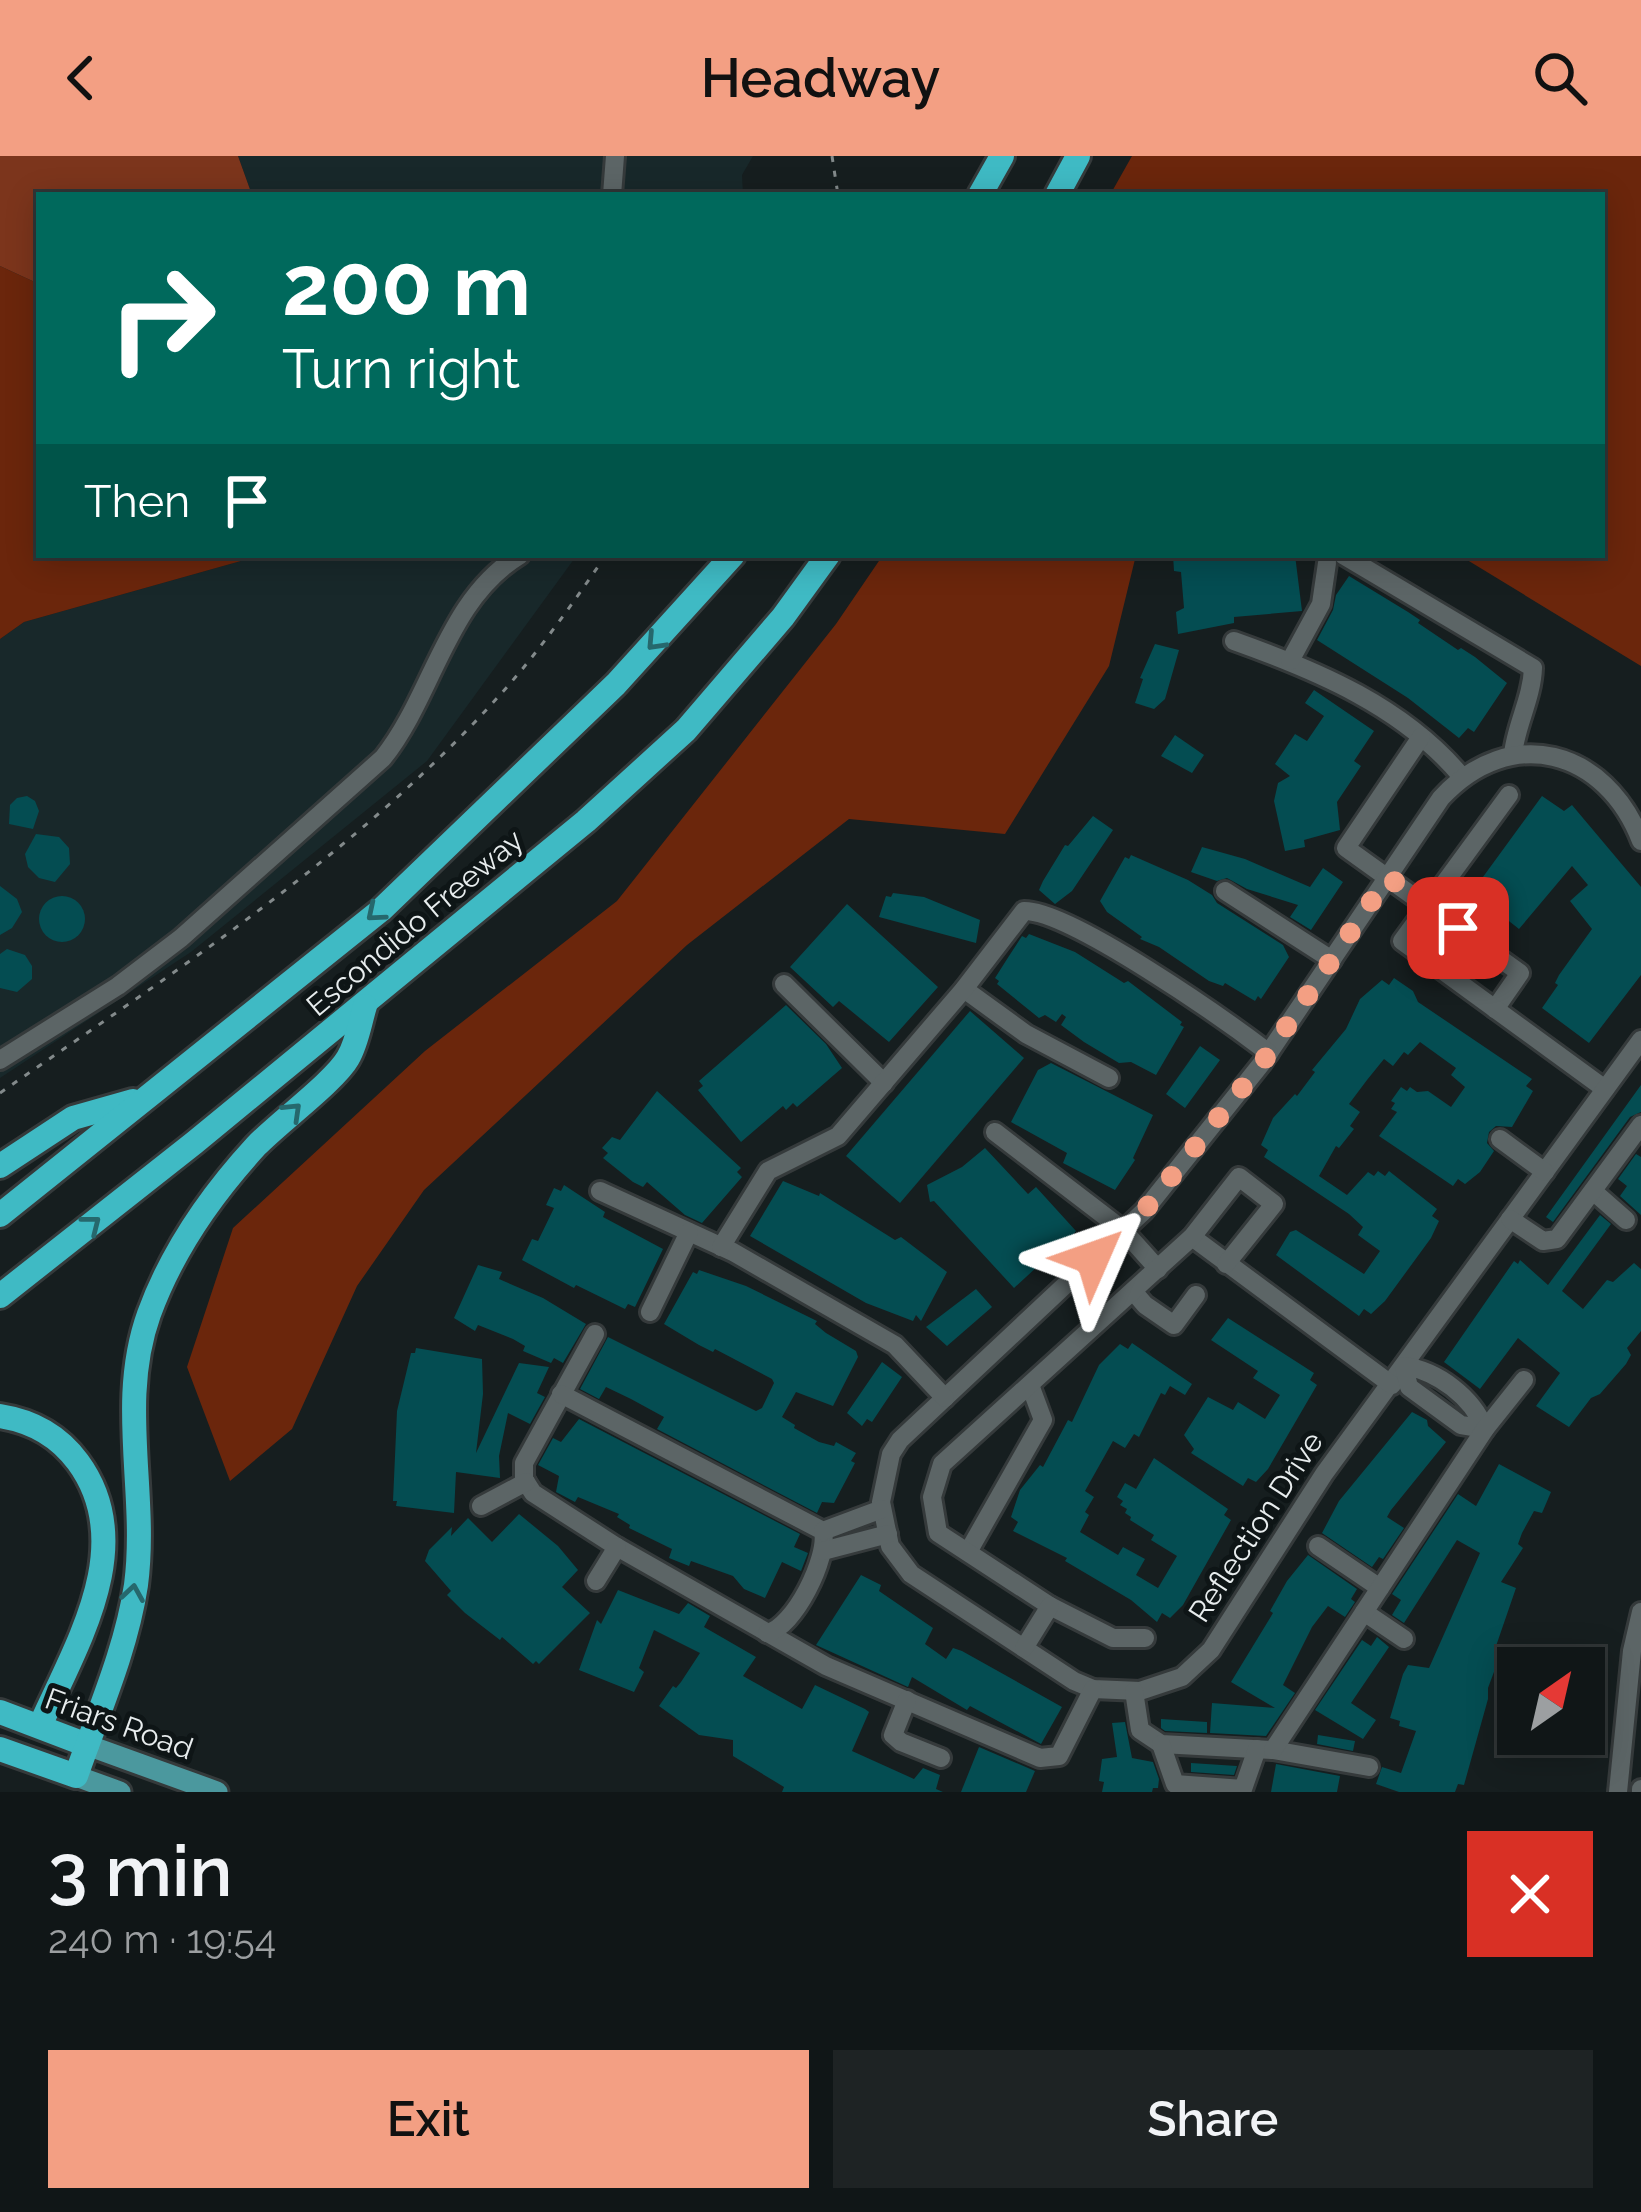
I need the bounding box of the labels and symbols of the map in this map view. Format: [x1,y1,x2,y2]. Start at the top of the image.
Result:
one-way arrow [648,628,669,649]
street label: Escondido Freeway [300,822,530,1023]
pin [1407,877,1509,979]
one-way arrow [367,899,389,921]
one-way arrow [279,1104,301,1126]
position arrow [1030,1195,1156,1321]
one-way arrow [78,1217,100,1238]
street label: Reflection Drive [1181,1425,1330,1628]
one-way arrow [119,1583,145,1603]
north arrow [1497,1647,1605,1755]
street label: Friars Road [41,1681,198,1766]

